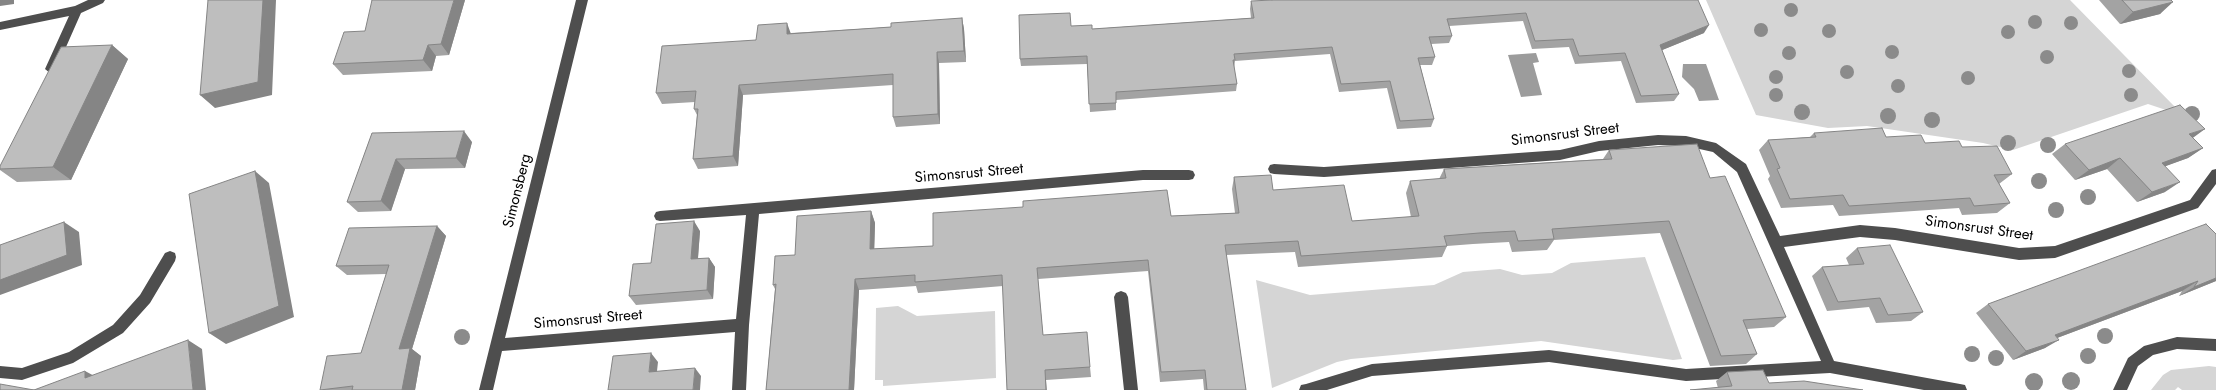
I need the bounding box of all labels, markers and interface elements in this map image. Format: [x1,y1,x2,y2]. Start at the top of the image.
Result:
street label: Simonsrust Street [1510,119,1620,151]
street label: Simonsberg [500,152,536,230]
street label: Simonsrust Street [914,160,1024,188]
street label: Simonsrust Street [1924,213,2034,245]
street label: Simonsrust Street [533,306,643,334]

